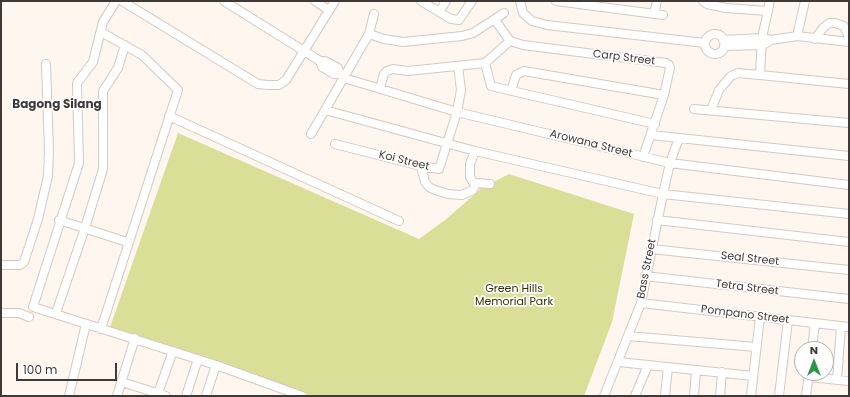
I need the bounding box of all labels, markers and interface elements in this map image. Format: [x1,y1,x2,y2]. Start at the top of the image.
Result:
street label: Carp Street [592,48,656,68]
district label: Bagong Silang [12,98,102,112]
street label: Arowana Street [548,127,634,161]
street label: Koi Street [377,148,431,174]
street label: Bass Street [635,238,659,300]
street label: Seal Street [720,249,780,269]
street label: Tetra Street [715,278,779,298]
park label: Green Hills Memorial Park [475,282,553,308]
street label: Pompano Street [700,303,790,327]
north arrow [794,341,834,381]
text: N [810,342,818,358]
scale bar [18,355,119,381]
text: 100 m [23,361,57,378]

